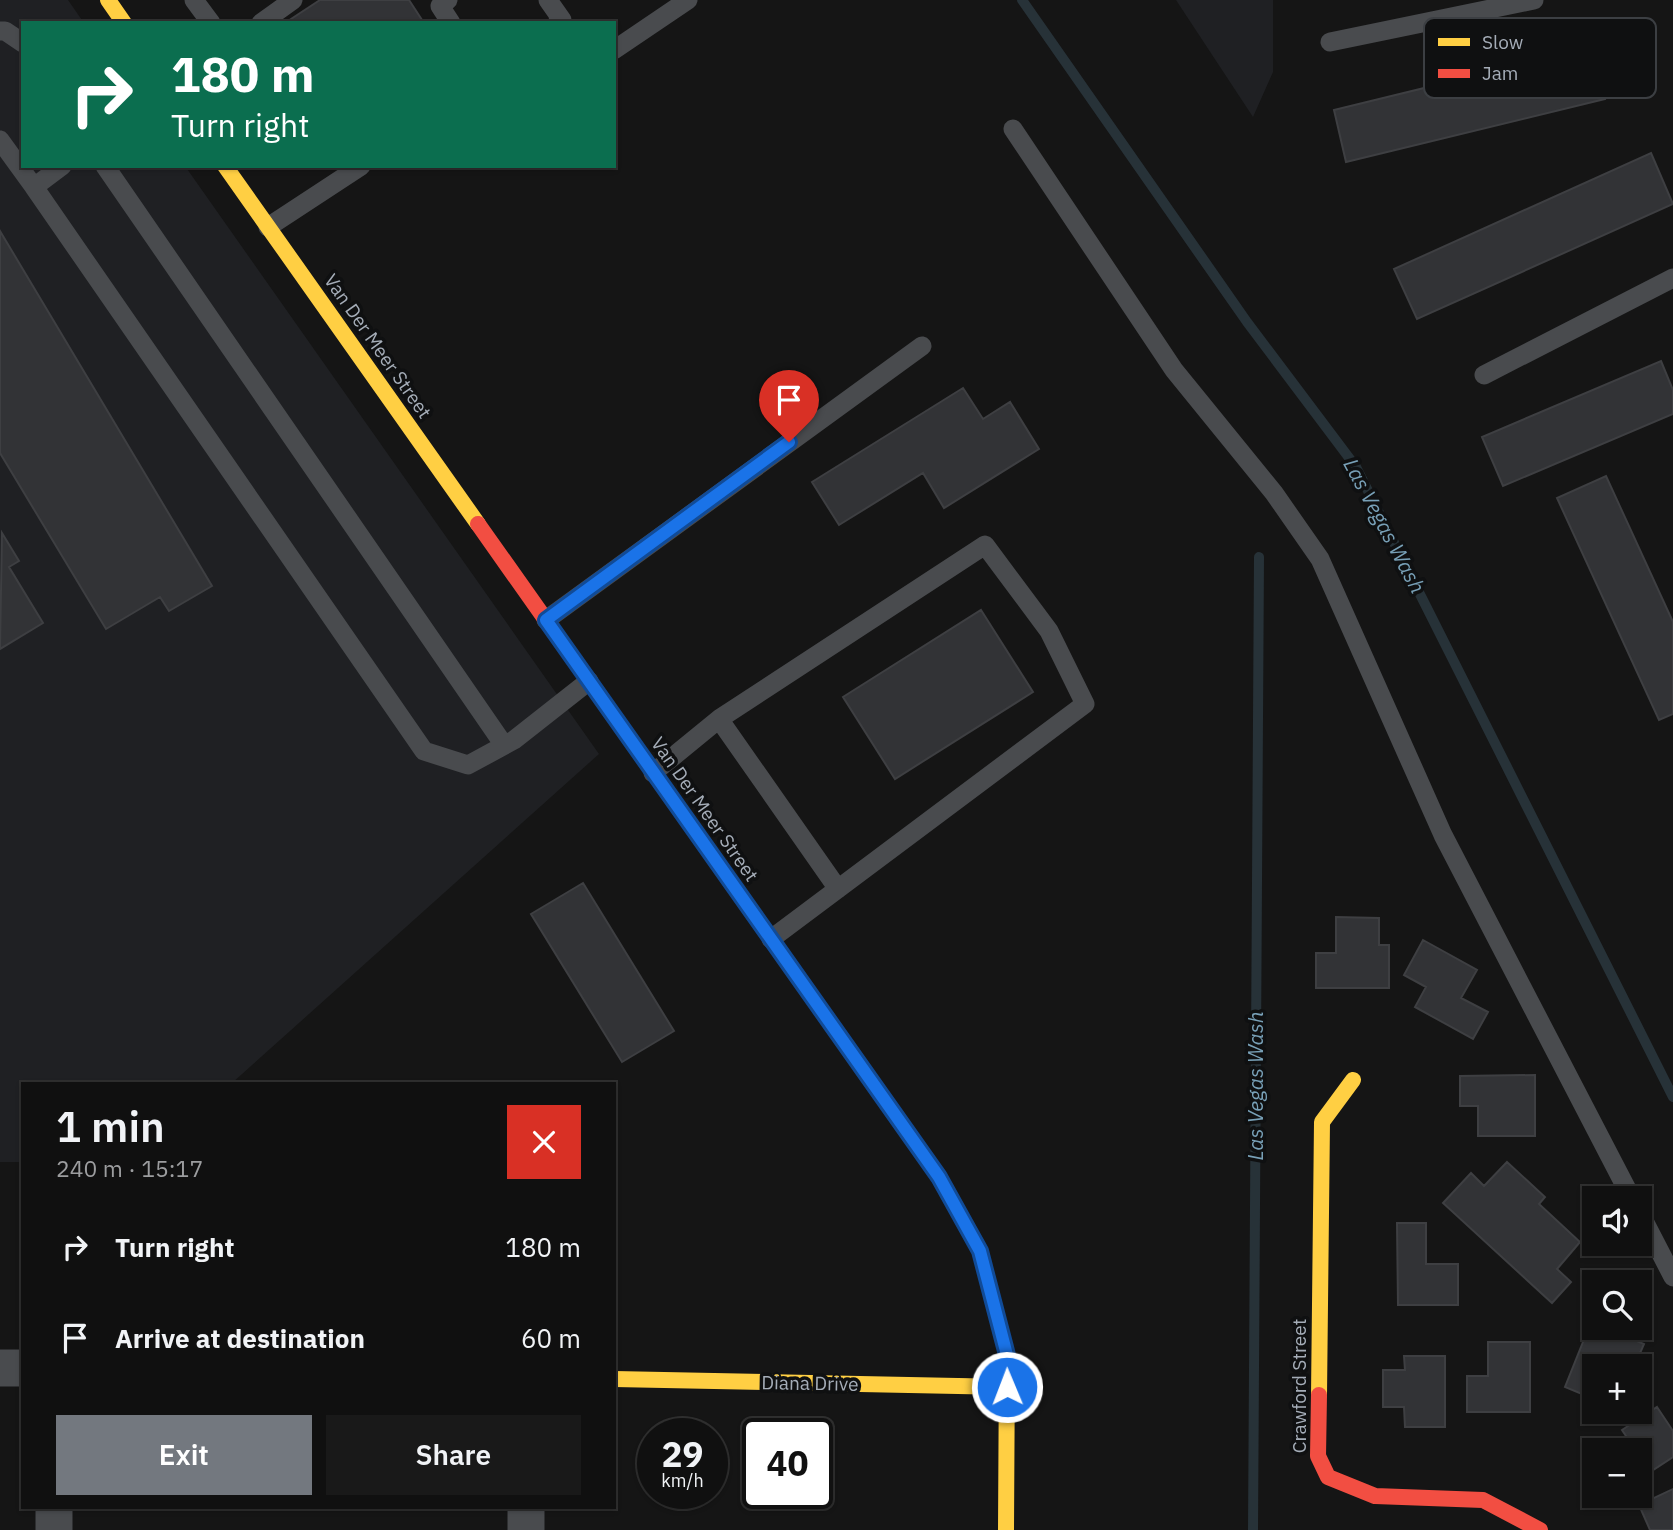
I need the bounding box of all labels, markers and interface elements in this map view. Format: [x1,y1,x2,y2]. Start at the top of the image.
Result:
legend [1424,18,1656,98]
text: Slow [1482,30,1523,54]
text: 180 m [171,42,315,105]
icon: right [56,49,147,140]
text: Jam [1482,61,1518,85]
text: Turn right [171,104,309,146]
street label: Van Der Meer Street [319,269,437,423]
pin [759,370,819,442]
icon: arrive [770,381,808,419]
water label: Las Vegas Wash [1338,453,1432,598]
street label: Van Der Meer Street [646,732,764,886]
water label: Las Vegas Wash [1241,1011,1269,1161]
text: 1 min [56,1099,165,1154]
button: close [507,1105,581,1179]
text: 240 m · 15:17 [56,1153,203,1183]
map controls [1582,1186,1652,1508]
button: sound [1582,1186,1652,1256]
icon: right [56,1228,94,1266]
text: Turn right [115,1230,234,1264]
text: 180 m [505,1230,581,1264]
button: search [1582,1270,1652,1340]
icon: arrive [56,1319,94,1357]
street label: Crawford Street [1287,1319,1311,1453]
text: Arrive at destination [115,1321,365,1355]
text: 60 m [521,1321,581,1355]
position arrow [970,1350,1044,1424]
button: + [1582,1354,1652,1424]
street label: Diana Drive [761,1370,859,1396]
button: Exit [56,1415,312,1495]
button: Share [326,1415,581,1495]
speed limit sign: 40 [742,1418,833,1509]
text: 29 [661,1431,704,1477]
button: − [1582,1438,1652,1508]
text: km/h [661,1469,704,1492]

